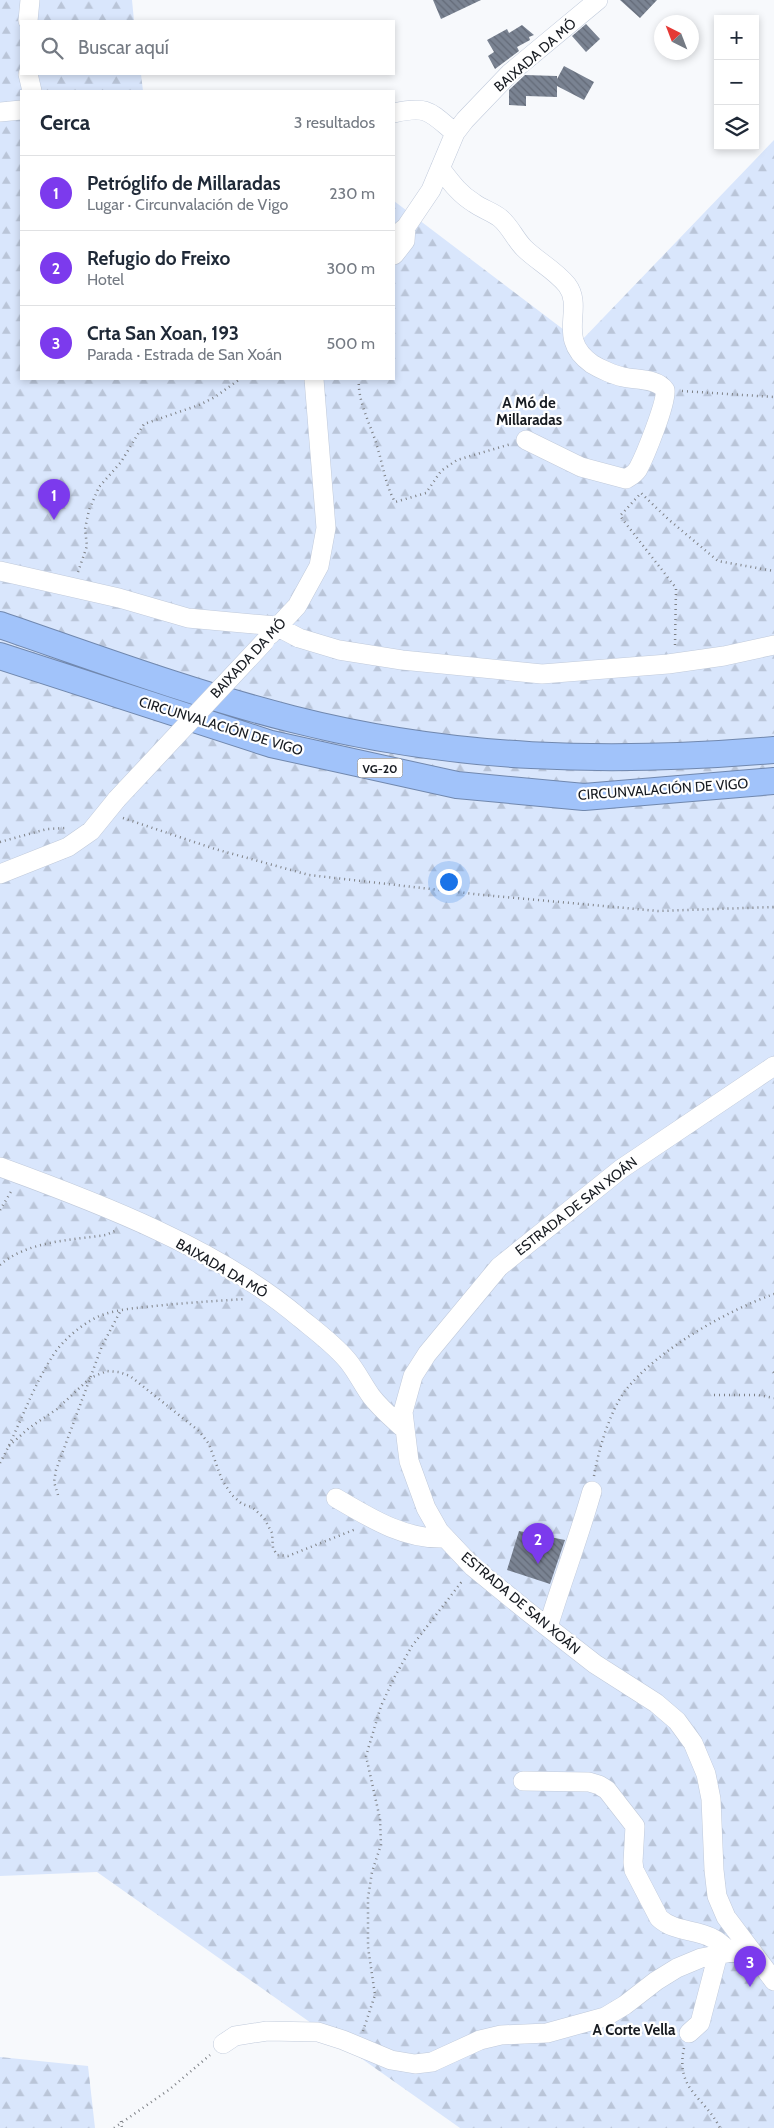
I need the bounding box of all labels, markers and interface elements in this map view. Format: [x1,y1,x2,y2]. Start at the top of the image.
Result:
street label: BAIXADA DA MÓ [490,14,580,96]
north arrow [654,15,699,60]
map controls [714,15,759,150]
button: + [714,15,759,60]
search box [20,20,395,75]
icon: search [38,34,66,62]
text: Buscar aquí [78,36,169,59]
button: − [714,60,759,105]
button: layers [714,105,759,150]
text: Cerca [40,110,90,135]
text: 3 resultados [294,113,375,132]
text: Petróglifo de Millaradas [87,172,280,195]
text: 1 [53,184,59,203]
text: 230 m [329,184,375,203]
text: Lugar · Circunvalación de Vigo [87,195,288,214]
text: Refugio do Freixo [87,247,230,270]
text: 2 [52,259,60,278]
text: 300 m [326,259,375,278]
text: Hotel [87,270,124,289]
text: Crta San Xoan, 193 [87,322,239,345]
text: 3 [52,334,60,353]
text: 500 m [326,334,375,353]
text: Parada · Estrada de San Xoán [87,345,282,364]
district label: A Mó de Millaradas [496,394,562,429]
pin: 1 [38,479,70,520]
street label: BAIXADA DA MÓ [206,614,290,702]
street label: CIRCUNVALACIÓN DE VIGO [137,692,305,760]
road number: VG-20 [358,758,402,778]
street label: CIRCUNVALACIÓN DE VIGO [577,774,749,804]
your location [436,869,462,895]
street label: ESTRADA DE SAN XOÁN [511,1153,641,1259]
street label: BAIXADA DA MÓ [173,1234,271,1302]
pin: 2 [522,1523,554,1564]
street label: ESTRADA DE SAN XOÁN [458,1548,584,1658]
pin: 3 [734,1946,766,1987]
district label: A Corte Vella [592,2021,676,2039]

